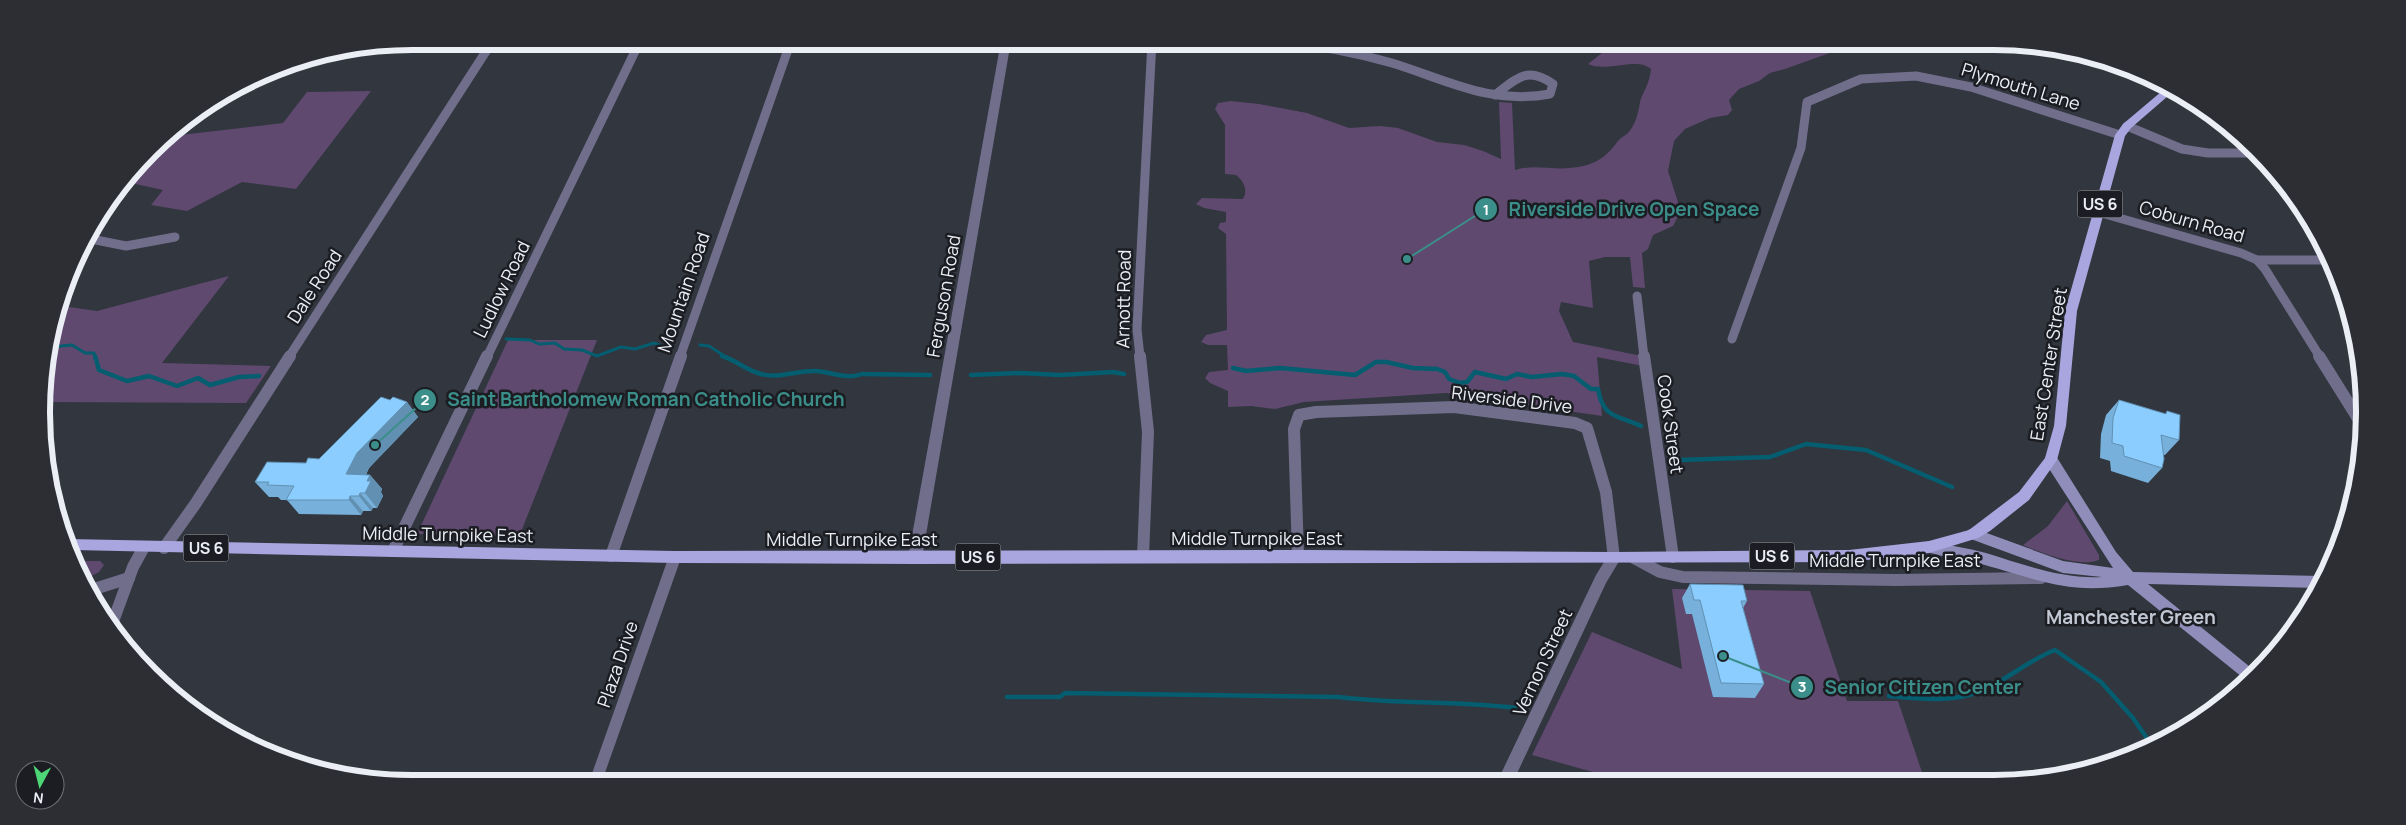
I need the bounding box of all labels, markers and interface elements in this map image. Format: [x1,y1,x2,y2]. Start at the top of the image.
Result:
street label: Plymouth Lane [1959,57,2083,115]
road number: US 6 [2078,190,2122,218]
callout: Riverside Drive Open Space [1473,192,1769,226]
street label: Coburn Road [2137,195,2247,247]
text: Riverside Drive Open Space [1509,196,1759,222]
text: 1 [1483,199,1489,220]
street label: Mountain Road [651,229,715,355]
street label: Ferguson Road [920,233,966,359]
street label: Ludlow Road [467,236,535,342]
street label: Dale Road [281,245,347,327]
street label: Arnott Road [1110,249,1136,349]
street label: East Center Street [2024,286,2072,442]
street label: Cook Street [1652,373,1690,475]
street label: Riverside Drive [1450,380,1574,418]
callout: Saint Bartholomew Roman Catholic Church [412,383,855,417]
text: Saint Bartholomew Roman Catholic Church [447,386,845,412]
text: 2 [421,389,430,410]
street label: Middle Turnpike East [362,521,534,547]
street label: Middle Turnpike East [1171,526,1343,550]
street label: Middle Turnpike East [766,527,938,551]
road number: US 6 [184,534,228,562]
road number: US 6 [1750,542,1794,570]
road number: US 6 [956,544,1000,570]
street label: Middle Turnpike East [1809,548,1981,572]
district label: Manchester Green [2046,604,2216,630]
street label: Vernon Street [1507,605,1577,719]
street label: Plaza Drive [591,618,643,710]
callout: Senior Citizen Center [1789,670,2031,704]
text: Senior Citizen Center [1825,674,2022,700]
text: 3 [1798,676,1806,697]
north arrow [15,760,65,810]
text: N [32,788,45,808]

